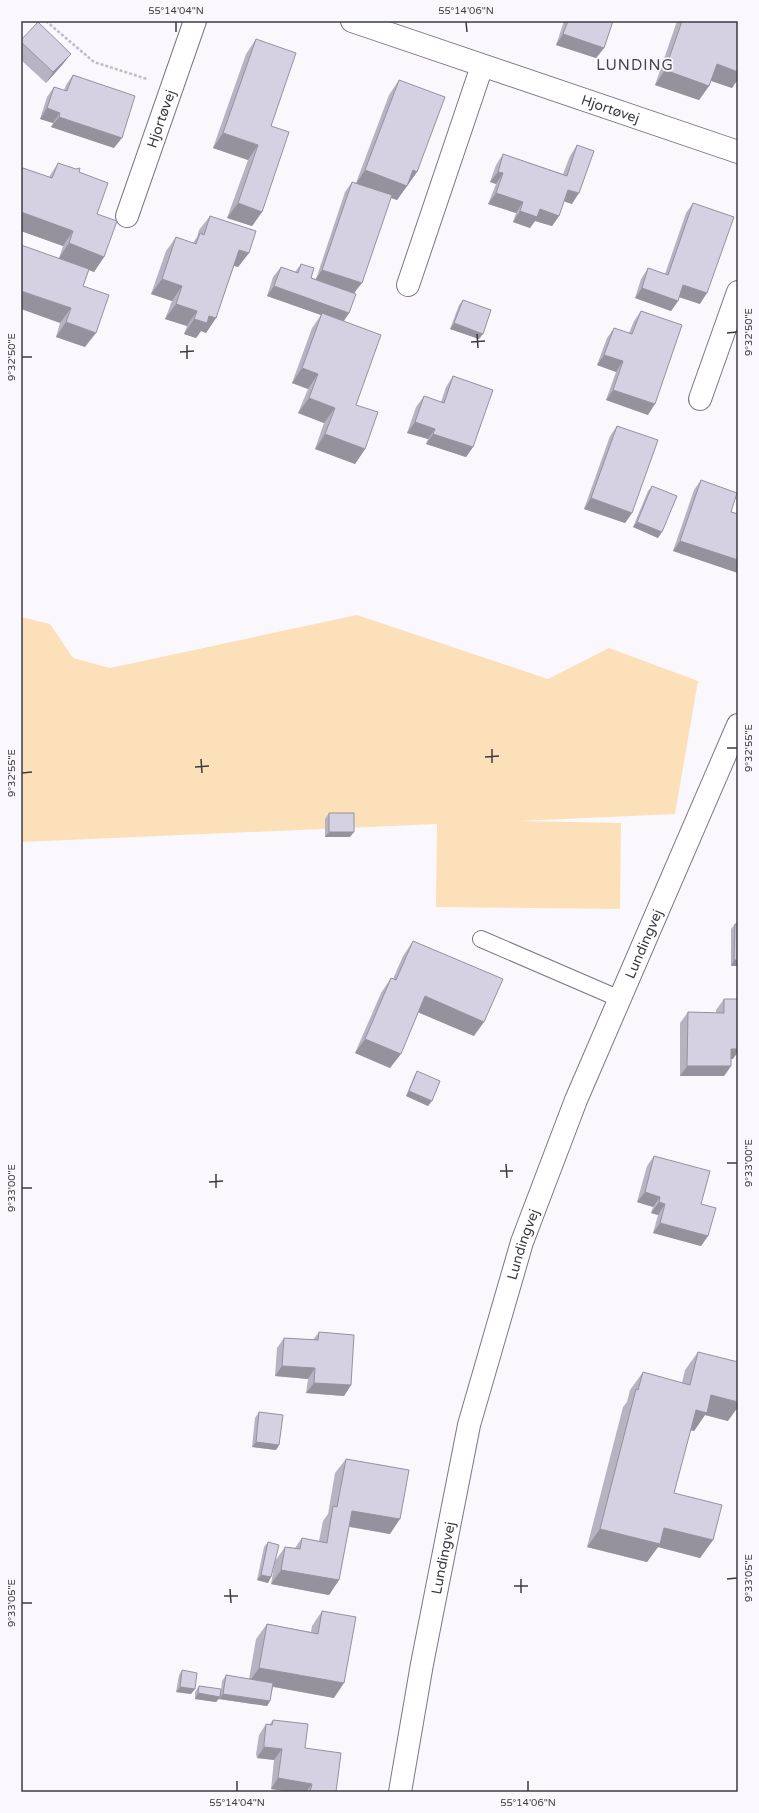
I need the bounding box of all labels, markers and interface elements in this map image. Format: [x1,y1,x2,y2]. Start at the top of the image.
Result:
text: 55°14'04"N [148,5,204,17]
text: 55°14'06"N [438,5,494,17]
district label: LUNDING [596,56,674,74]
street label: Hjortøvej [143,87,179,150]
street label: Hjortøvej [579,91,642,126]
text: 9°32'50"E [743,308,755,356]
text: 9°32'50"E [6,333,18,381]
text: 9°32'55"E [743,724,755,772]
text: 9°32'55"E [6,749,18,797]
street label: Lundingvej [621,907,666,981]
text: 9°33'00"E [743,1139,755,1187]
text: 9°33'00"E [6,1164,18,1212]
street label: Lundingvej [503,1206,542,1282]
street label: Lundingvej [427,1520,458,1596]
text: 9°33'05"E [743,1554,755,1602]
text: 9°33'05"E [6,1579,18,1627]
text: 55°14'04"N [209,1797,265,1809]
text: 55°14'06"N [500,1797,556,1809]

